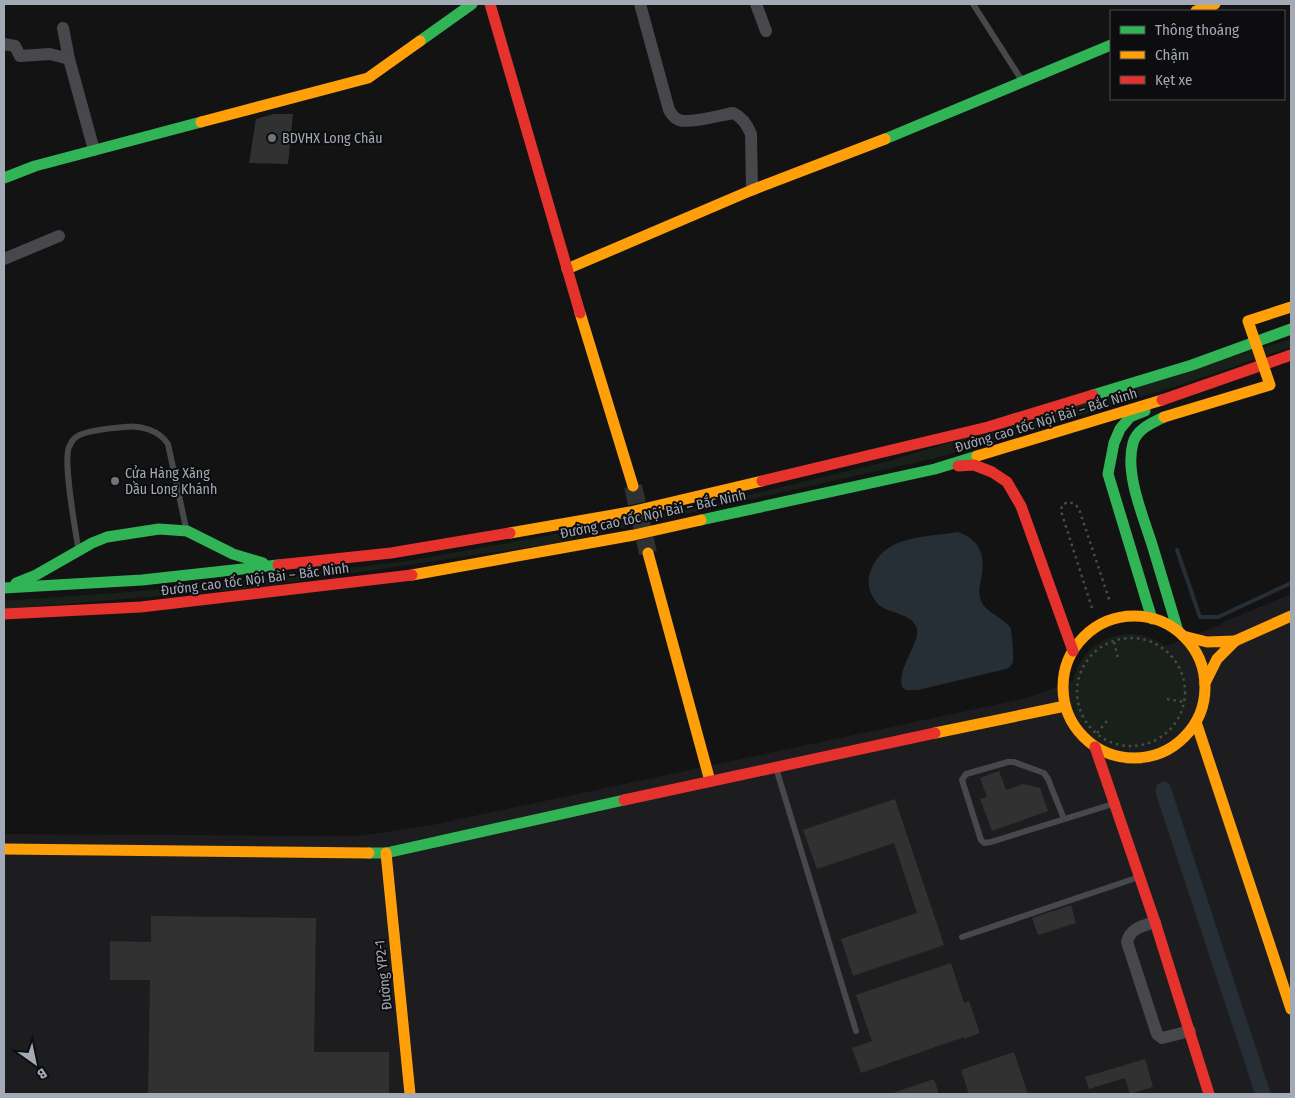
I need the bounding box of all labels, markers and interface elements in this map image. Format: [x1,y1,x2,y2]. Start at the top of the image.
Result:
legend [1110,10,1285,100]
text: Thông thoáng [1155,21,1239,39]
text: Chậm [1155,46,1189,64]
text: Kẹt xe [1155,71,1192,89]
place label: BDVHX Long Châu [282,130,383,147]
marker: BDVHX Long Châu [266,132,278,144]
street label: Đường cao tốc Nội Bài – Bắc Ninh [953,384,1139,456]
place label: Cửa Hàng Xăng Dầu Long Khánh [125,465,217,498]
marker: Cửa Hàng Xăng Dầu Long Khánh [109,475,121,487]
street label: Đường cao tốc Nội Bài – Bắc Ninh [558,485,748,543]
street label: Đường cao tốc Nội Bài – Bắc Ninh [160,559,350,599]
street label: Đường YP2-1 [371,939,396,1011]
north arrow [10,1038,60,1088]
text: B [34,1064,50,1083]

